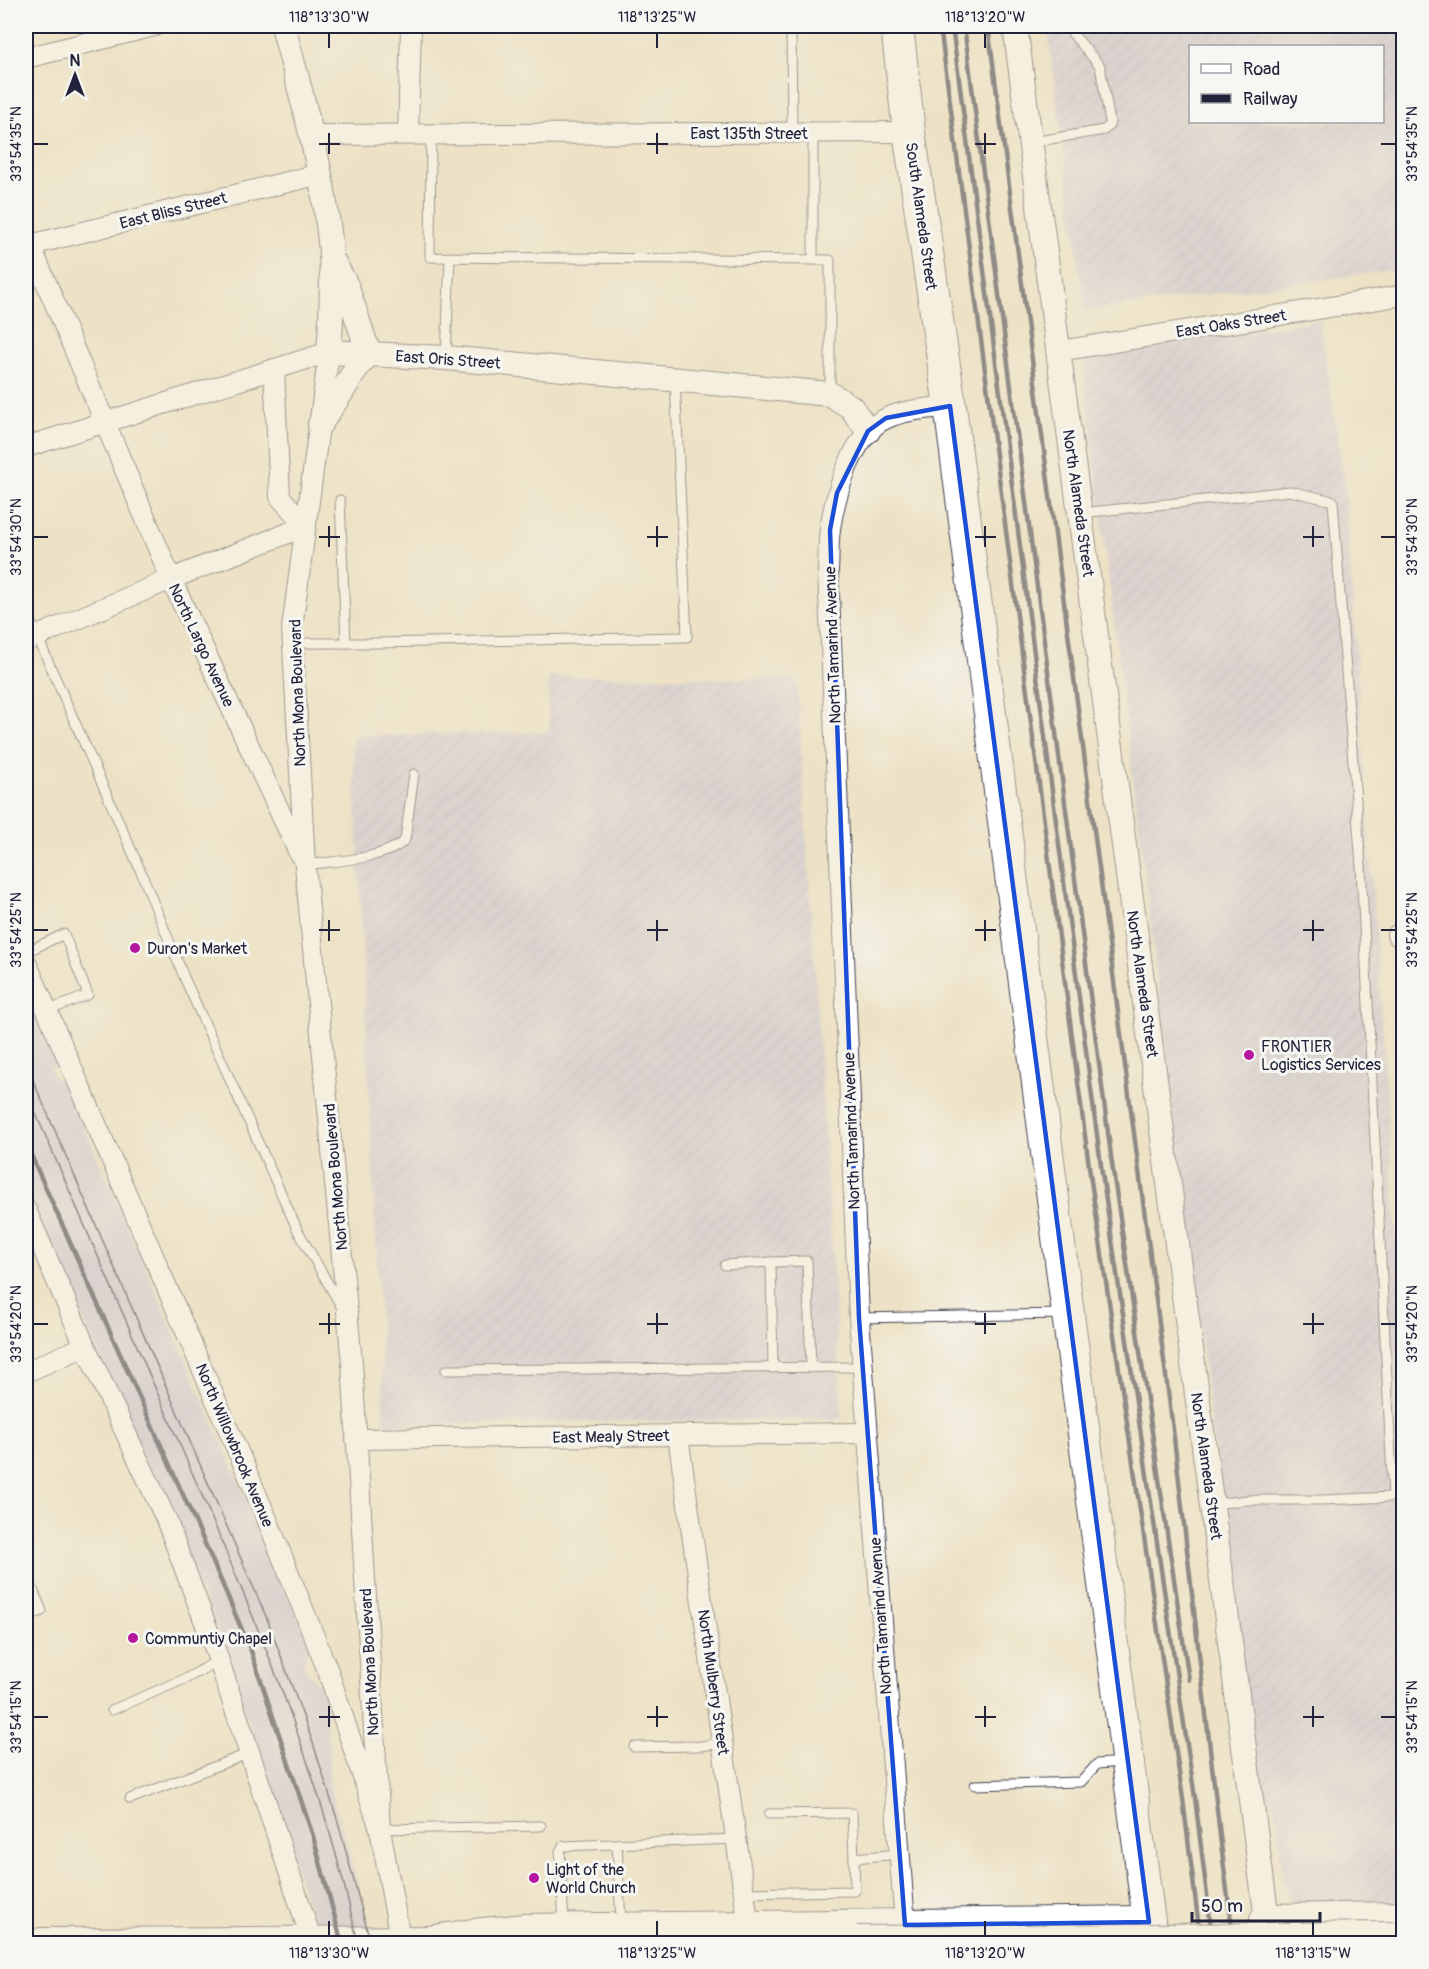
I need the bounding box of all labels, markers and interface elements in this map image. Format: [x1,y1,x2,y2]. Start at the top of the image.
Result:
text: 118°13'30"W [289,8,369,27]
text: 118°13'25"W [618,8,696,27]
text: 118°13'20"W [945,8,1025,27]
north arrow [45,45,105,105]
legend [1189,45,1384,123]
text: N [70,51,81,71]
text: Road [1243,58,1280,81]
text: Railway [1243,88,1298,111]
text: 33°54'35"N [7,106,26,182]
text: 33°54'35"N [1403,106,1422,182]
street label: East 135th Street [690,124,808,144]
street label: South Alameda Street [901,141,941,292]
street label: East Bliss Street [118,188,229,234]
street label: East Oaks Street [1175,305,1288,343]
street label: East Oris Street [395,346,502,374]
street label: North Alameda Street [1058,428,1098,579]
text: 33°54'30"N [7,498,26,576]
text: 33°54'30"N [1403,498,1422,576]
street label: North Tamarind Avenue [820,566,846,724]
street label: North Largo Avenue [164,580,239,710]
street label: North Mona Boulevard [285,619,311,767]
text: 33°54'25"N [7,892,26,968]
text: 33°54'25"N [1403,892,1422,968]
street label: North Alameda Street [1122,909,1162,1060]
place label: Duron's Market [147,939,248,959]
marker: Duron's Market [128,941,142,955]
place label: FRONTIER Logistics Services [1261,1037,1381,1075]
marker: FRONTIER Logistics Services [1242,1048,1256,1062]
street label: North Tamarind Avenue [839,1052,865,1210]
street label: North Mona Boulevard [320,1102,352,1251]
text: 33°54'20"N [7,1285,26,1363]
text: 33°54'20"N [1403,1285,1422,1363]
street label: North Willowbrook Avenue [191,1361,278,1530]
street label: North Alameda Street [1186,1391,1226,1542]
street label: East Mealy Street [552,1426,670,1448]
street label: North Tamarind Avenue [866,1537,896,1695]
street label: North Mona Boulevard [356,1588,384,1736]
street label: North Mulberry Street [693,1608,733,1757]
place label: Communtiy Chapel [145,1629,272,1649]
marker: Communtiy Chapel [126,1631,140,1645]
text: 33°54'15"N [7,1680,26,1754]
text: 33°54'15"N [1403,1680,1422,1754]
place label: Light of the World Church [546,1860,636,1898]
marker: Light of the World Church [527,1871,541,1885]
scale bar [1192,1885,1320,1923]
text: 50 m [1201,1895,1243,1918]
text: 118°13'30"W [289,1944,369,1963]
text: 118°13'25"W [618,1944,696,1963]
text: 118°13'20"W [945,1944,1025,1963]
text: 118°13'15"W [1275,1944,1351,1963]

